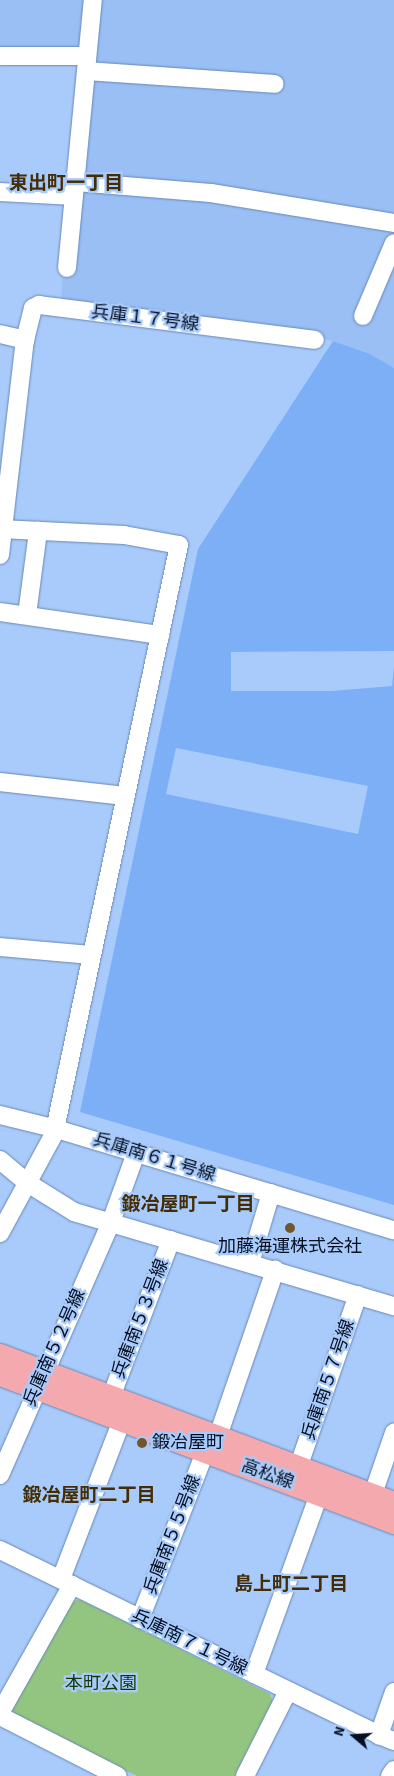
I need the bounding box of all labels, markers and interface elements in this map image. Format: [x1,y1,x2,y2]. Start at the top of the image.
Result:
district label: 東出町一丁目 [9,173,123,195]
street label: 兵庫１７号線 [90,302,200,336]
street label: 兵庫南６１号線 [91,1129,217,1187]
district label: 鍛冶屋町一丁目 [122,1194,254,1216]
marker: 加藤海運株式会社 [284,1222,296,1234]
place label: 加藤海運株式会社 [218,1236,362,1258]
street label: 兵庫南５３号線 [108,1256,174,1382]
street label: 兵庫南５２号線 [20,1286,90,1410]
street label: 兵庫南５７号線 [298,1317,360,1443]
place label: 鍛冶屋町 [152,1432,224,1454]
marker: 鍛冶屋町 [136,1437,148,1449]
street label: 高松線 [238,1456,296,1494]
street label: 兵庫南５５号線 [140,1472,206,1598]
district label: 鍛冶屋町二丁目 [23,1485,155,1507]
district label: 島上町二丁目 [234,1574,348,1596]
street label: 兵庫南７１号線 [128,1606,250,1680]
park label: 本町公園 [65,1673,137,1695]
north arrow [329,1711,379,1761]
text: N [329,1724,351,1739]

